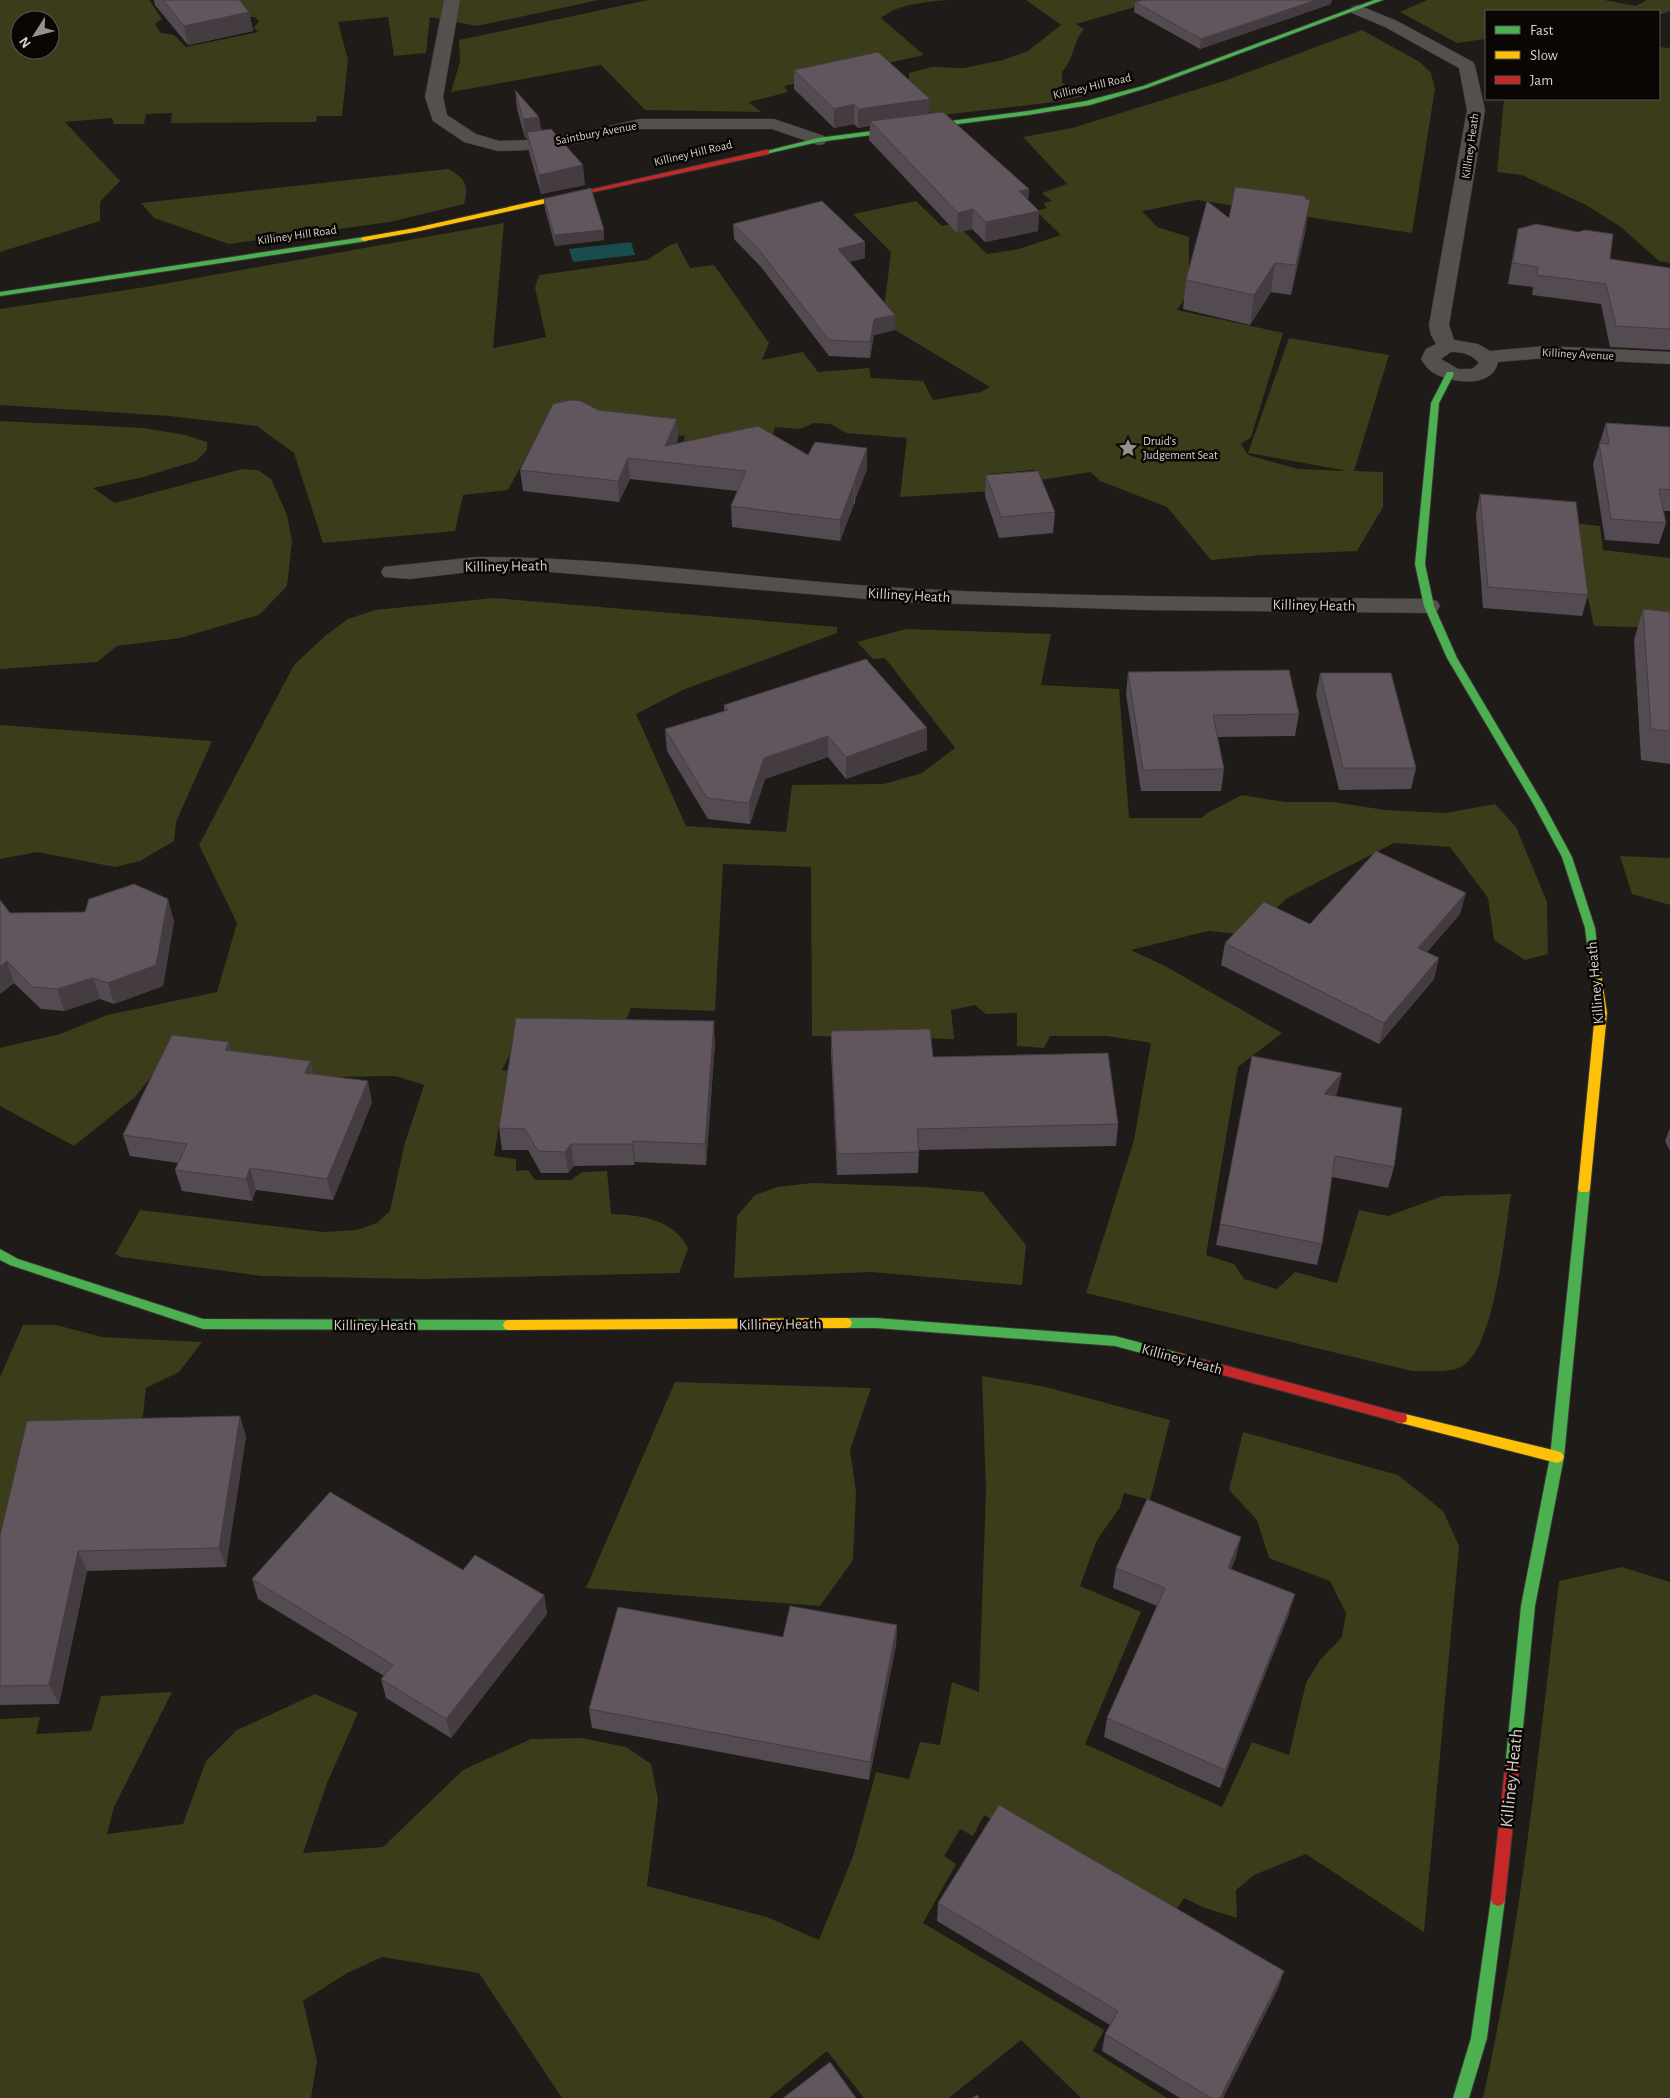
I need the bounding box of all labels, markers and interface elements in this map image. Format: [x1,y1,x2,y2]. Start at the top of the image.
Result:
north arrow [10,10,60,60]
legend [1485,10,1660,100]
text: Fast [1530,23,1554,38]
text: N [17,34,34,50]
text: Slow [1530,48,1558,63]
street label: Killiney Hill Road [1052,71,1133,102]
text: Jam [1530,73,1553,88]
street label: Killiney Heath [1459,112,1482,180]
street label: Saintbury Avenue [555,119,638,148]
street label: Killiney Hill Road [653,138,734,169]
street label: Killiney Hill Road [257,223,338,248]
street label: Killiney Avenue [1542,346,1614,363]
place label: Druid's Judgement Seat [1143,435,1218,461]
place icon: Druid's Judgement Seat [1117,437,1139,459]
street label: Killiney Heath [464,558,548,575]
street label: Killiney Heath [867,586,951,605]
street label: Killiney Heath [1272,597,1356,614]
street label: Killiney Heath [1584,941,1607,1025]
street label: Killiney Heath [738,1316,822,1333]
street label: Killiney Heath [334,1318,416,1333]
street label: Killiney Heath [1140,1342,1224,1377]
street label: Killiney Heath [1498,1728,1526,1828]

